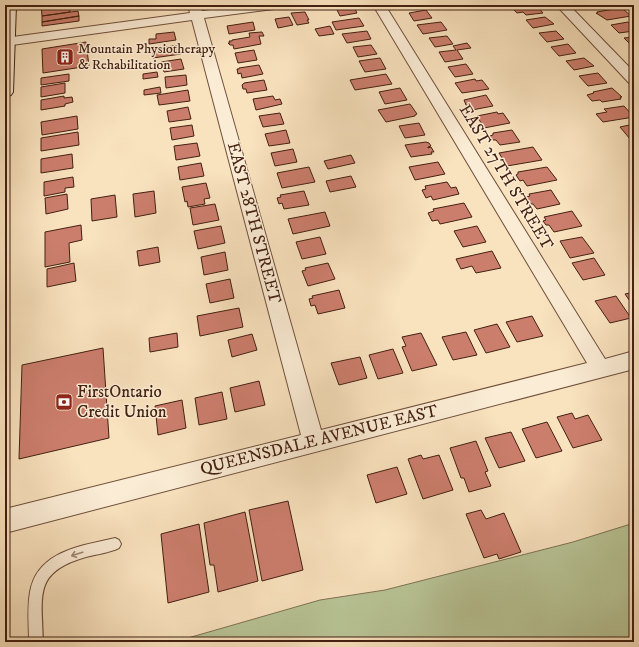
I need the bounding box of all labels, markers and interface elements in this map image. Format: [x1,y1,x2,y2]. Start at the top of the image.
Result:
place label: Mountain Physiotherapy & Rehabilitation [78,40,216,74]
building icon: Mountain Physiotherapy & Rehabilitation [55,47,75,67]
street label: EAST 27TH STREET [454,100,558,254]
street label: EAST 28TH STREET [222,140,286,306]
place label: FirstOntario Credit Union [77,381,167,423]
bank icon: FirstOntario Credit Union [54,392,74,412]
street label: QUEENSDALE AVENUE EAST [198,400,440,480]
one-way arrow [71,551,84,558]

